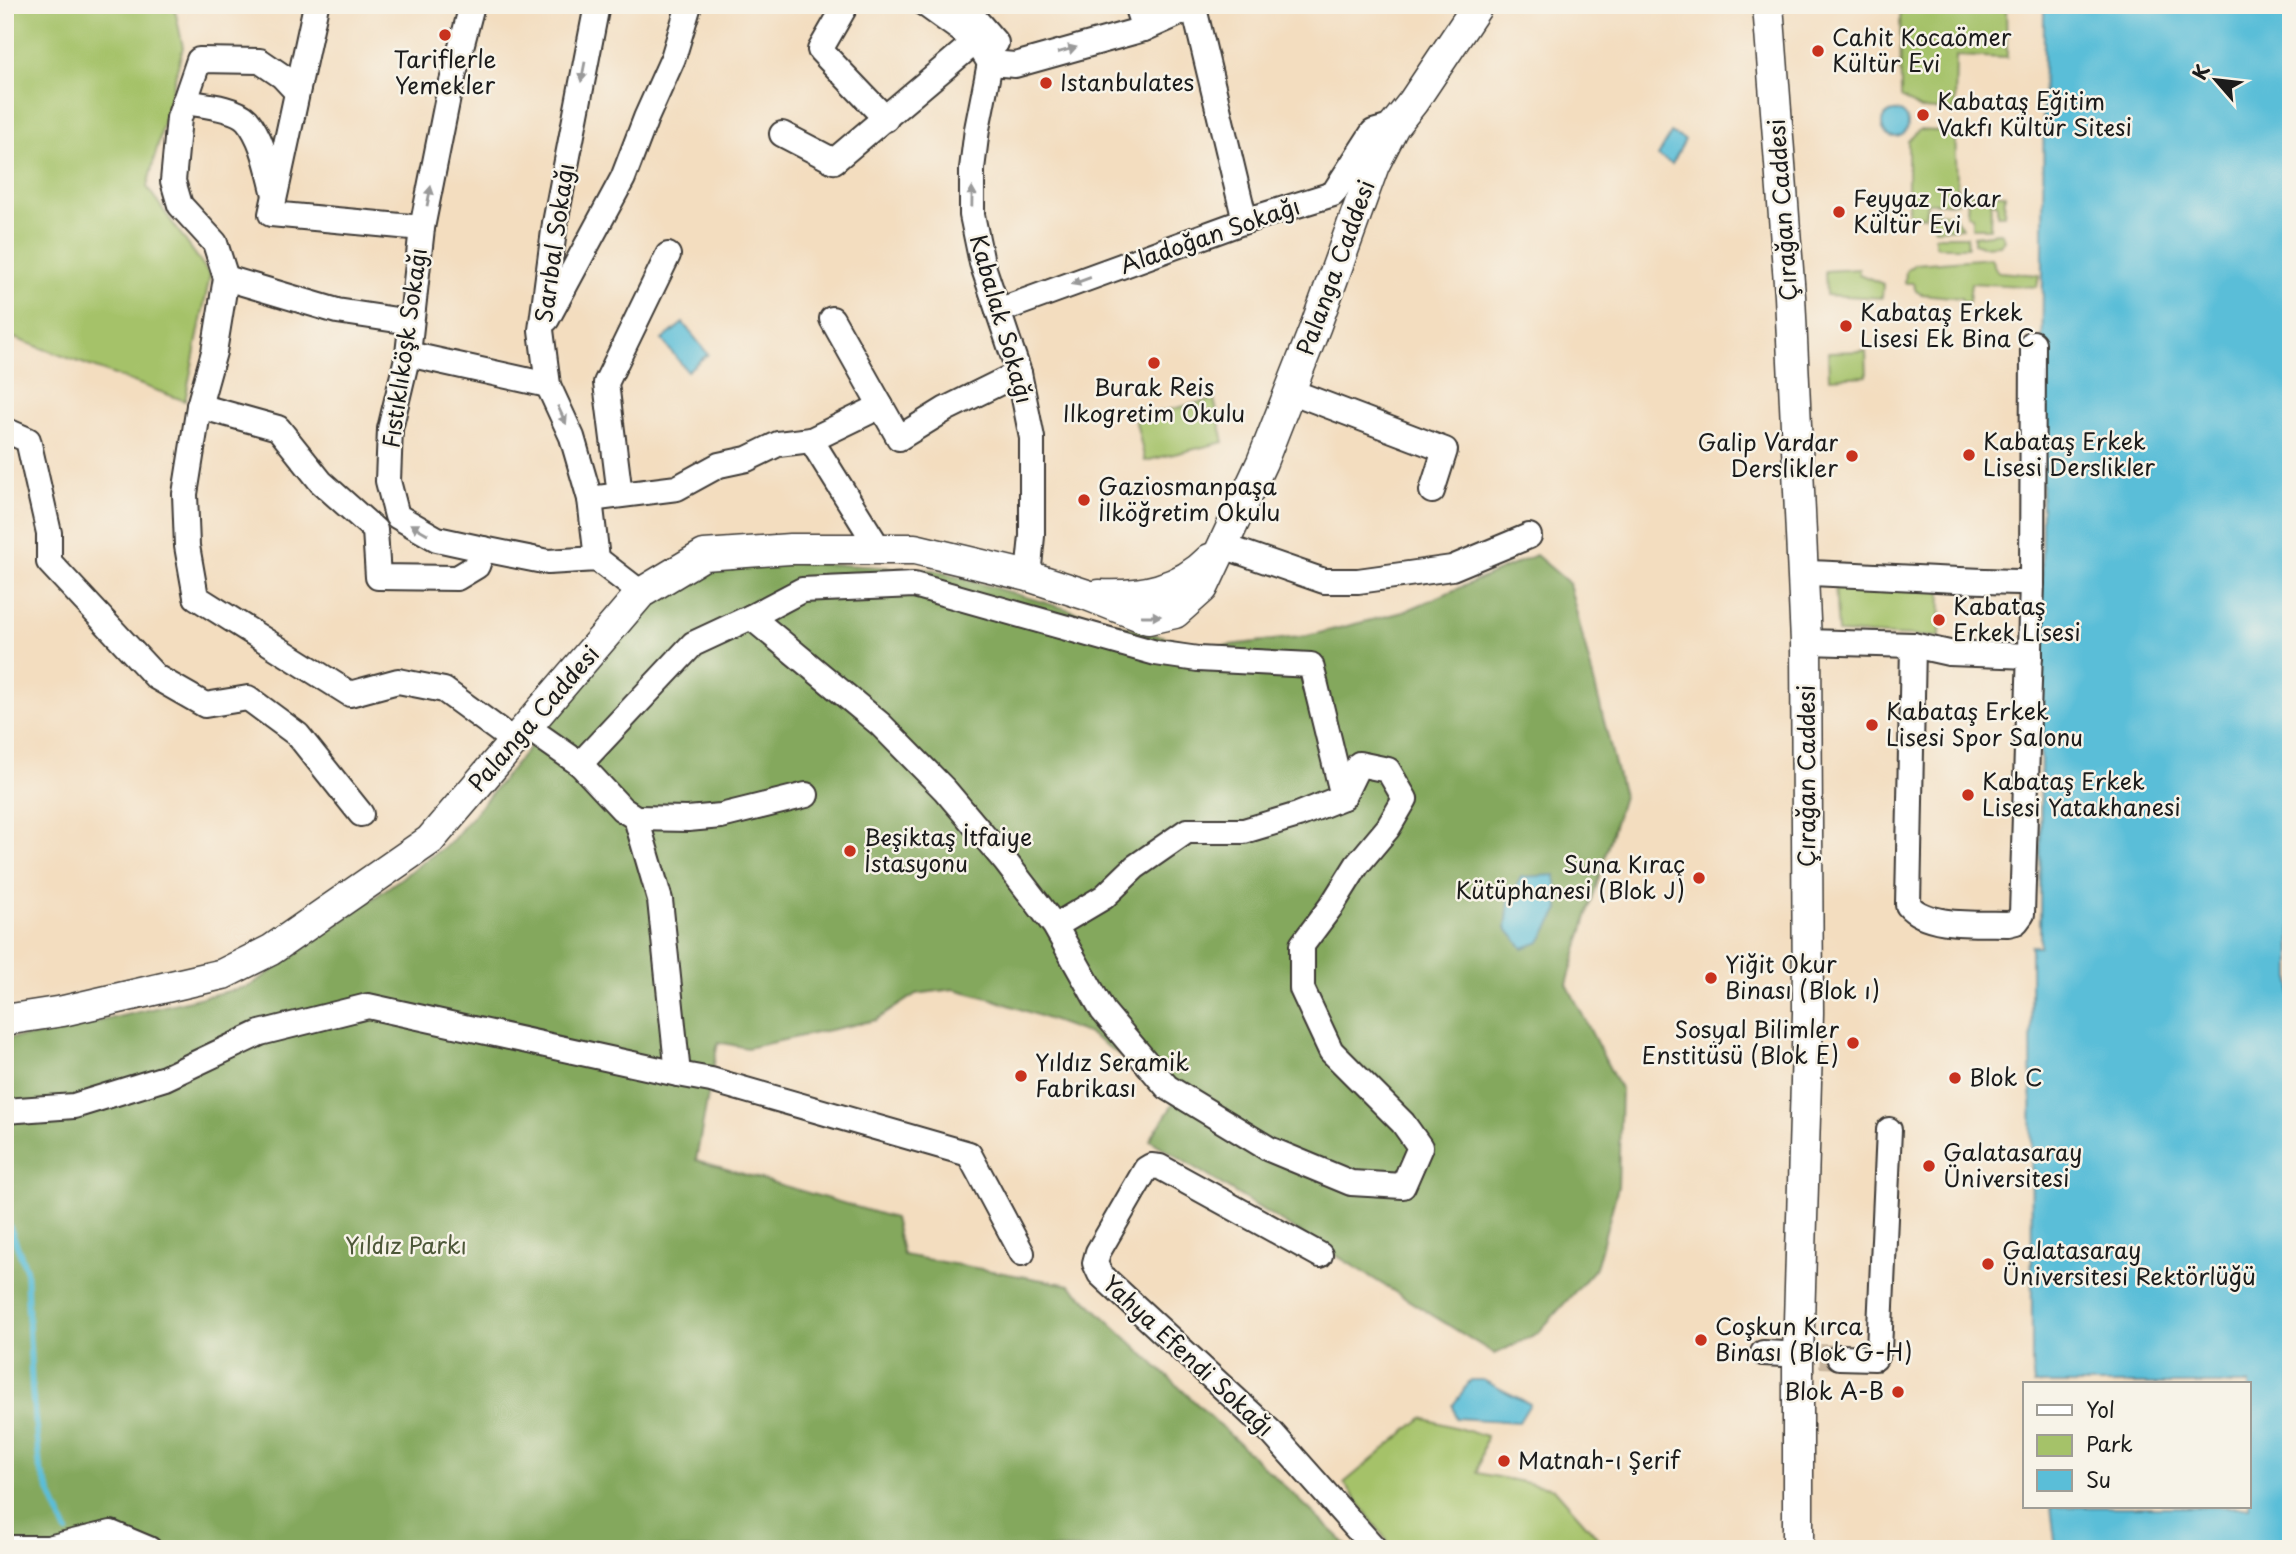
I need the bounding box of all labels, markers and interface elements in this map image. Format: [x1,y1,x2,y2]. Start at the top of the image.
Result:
place label: Cahit Kocaömer Kültür Evi [1832,19,2012,80]
marker: Tariflerle Yemekler [437,27,453,43]
place label: Tariflerle Yemekler [394,41,496,102]
marker: Cahit Kocaömer Kültür Evi [1810,43,1826,59]
one-way arrow [1056,45,1077,55]
north arrow [2180,46,2250,116]
text: K [2184,59,2216,84]
one-way arrow [578,61,589,83]
place label: Istanbulates [1060,64,1194,99]
marker: Istanbulates [1038,75,1054,91]
place label: Kabataş Eğitim Vakfı Kültür Sitesi [1937,83,2132,144]
marker: Kabataş Eğitim Vakfı Kültür Sitesi [1915,107,1931,123]
street label: Çırağan Caddesi [1758,118,1805,302]
street label: Sarıbal Sokağı [525,161,582,325]
street label: Palanga Caddesi [1287,175,1383,360]
place label: Feyyaz Tokar Kültür Evi [1853,180,2002,241]
one-way arrow [423,185,434,207]
one-way arrow [966,186,978,208]
street label: Aladoğan Sokağı [1115,187,1304,282]
marker: Feyyaz Tokar Kültür Evi [1831,204,1847,220]
street label: Kabalak Sokağı [962,230,1043,407]
street label: Fıstıklıköşk Sokağı [372,245,435,450]
one-way arrow [1070,276,1091,287]
place label: Kabataş Erkek Lisesi Ek Bina C [1860,294,2035,355]
marker: Kabataş Erkek Lisesi Ek Bina C [1838,318,1854,334]
marker: Burak Reis Ilkogretim Okulu [1146,355,1162,371]
place label: Burak Reis Ilkogretim Okulu [1063,369,1245,430]
one-way arrow [556,405,568,425]
place label: Kabataş Erkek Lisesi Derslikler [1983,423,2155,484]
place label: Galip Vardar Derslikler [1698,424,1838,485]
marker: Kabataş Erkek Lisesi Derslikler [1961,447,1977,463]
marker: Galip Vardar Derslikler [1844,448,1860,464]
place label: Gaziosmanpaşa İlköğretim Okulu [1098,468,1280,529]
marker: Gaziosmanpaşa İlköğretim Okulu [1076,492,1092,508]
one-way arrow [409,522,428,535]
place label: Kabataş Erkek Lisesi [1953,588,2081,649]
one-way arrow [1140,610,1162,622]
marker: Kabataş Erkek Lisesi [1931,612,1947,628]
street label: Palanga Caddesi [459,637,607,799]
street label: Çırağan Caddesi [1788,685,1823,867]
place label: Kabataş Erkek Lisesi Spor Salonu [1886,693,2083,754]
marker: Kabataş Erkek Lisesi Spor Salonu [1864,717,1880,733]
place label: Kabataş Erkek Lisesi Yatakhanesi [1982,763,2181,824]
marker: Kabataş Erkek Lisesi Yatakhanesi [1960,787,1976,803]
place label: Beşiktaş İtfaiye İstasyonu [864,819,1032,880]
marker: Beşiktaş İtfaiye İstasyonu [842,843,858,859]
place label: Suna Kıraç Kütüphanesi (Blok J) [1455,846,1685,907]
marker: Suna Kıraç Kütüphanesi (Blok J) [1691,870,1707,886]
place label: Yiğit Okur Binası (Blok ı) [1725,946,1880,1007]
marker: Yiğit Okur Binası (Blok ı) [1703,970,1719,986]
place label: Sosyal Bilimler Enstitüsü (Blok E) [1641,1011,1839,1072]
marker: Sosyal Bilimler Enstitüsü (Blok E) [1845,1035,1861,1051]
place label: Yıldız Seramik Fabrikası [1035,1044,1189,1105]
place label: Blok C [1969,1059,2043,1094]
marker: Yıldız Seramik Fabrikası [1013,1068,1029,1084]
marker: Blok C [1947,1070,1963,1086]
place label: Galatasaray Üniversitesi [1943,1134,2082,1195]
marker: Galatasaray Üniversitesi [1921,1158,1937,1174]
park label: Yıldız Parkı [345,1227,467,1262]
place label: Galatasaray Üniversitesi Rektörlüğü [2002,1232,2256,1293]
marker: Galatasaray Üniversitesi Rektörlüğü [1980,1256,1996,1272]
street label: Yahya Efendi Sokağı [1095,1266,1283,1444]
place label: Coşkun Kırca Binası (Blok G-H) [1715,1308,1912,1369]
marker: Coşkun Kırca Binası (Blok G-H) [1693,1332,1709,1348]
place label: Blok A-B [1784,1373,1884,1408]
legend [2023,1382,2250,1508]
marker: Blok A-B [1890,1384,1906,1400]
text: Yol [2086,1393,2115,1425]
text: Park [2086,1427,2133,1459]
place label: Matnah-ı Şerif [1518,1442,1681,1477]
marker: Matnah-ı Şerif [1496,1453,1512,1469]
text: Su [2086,1463,2111,1495]

